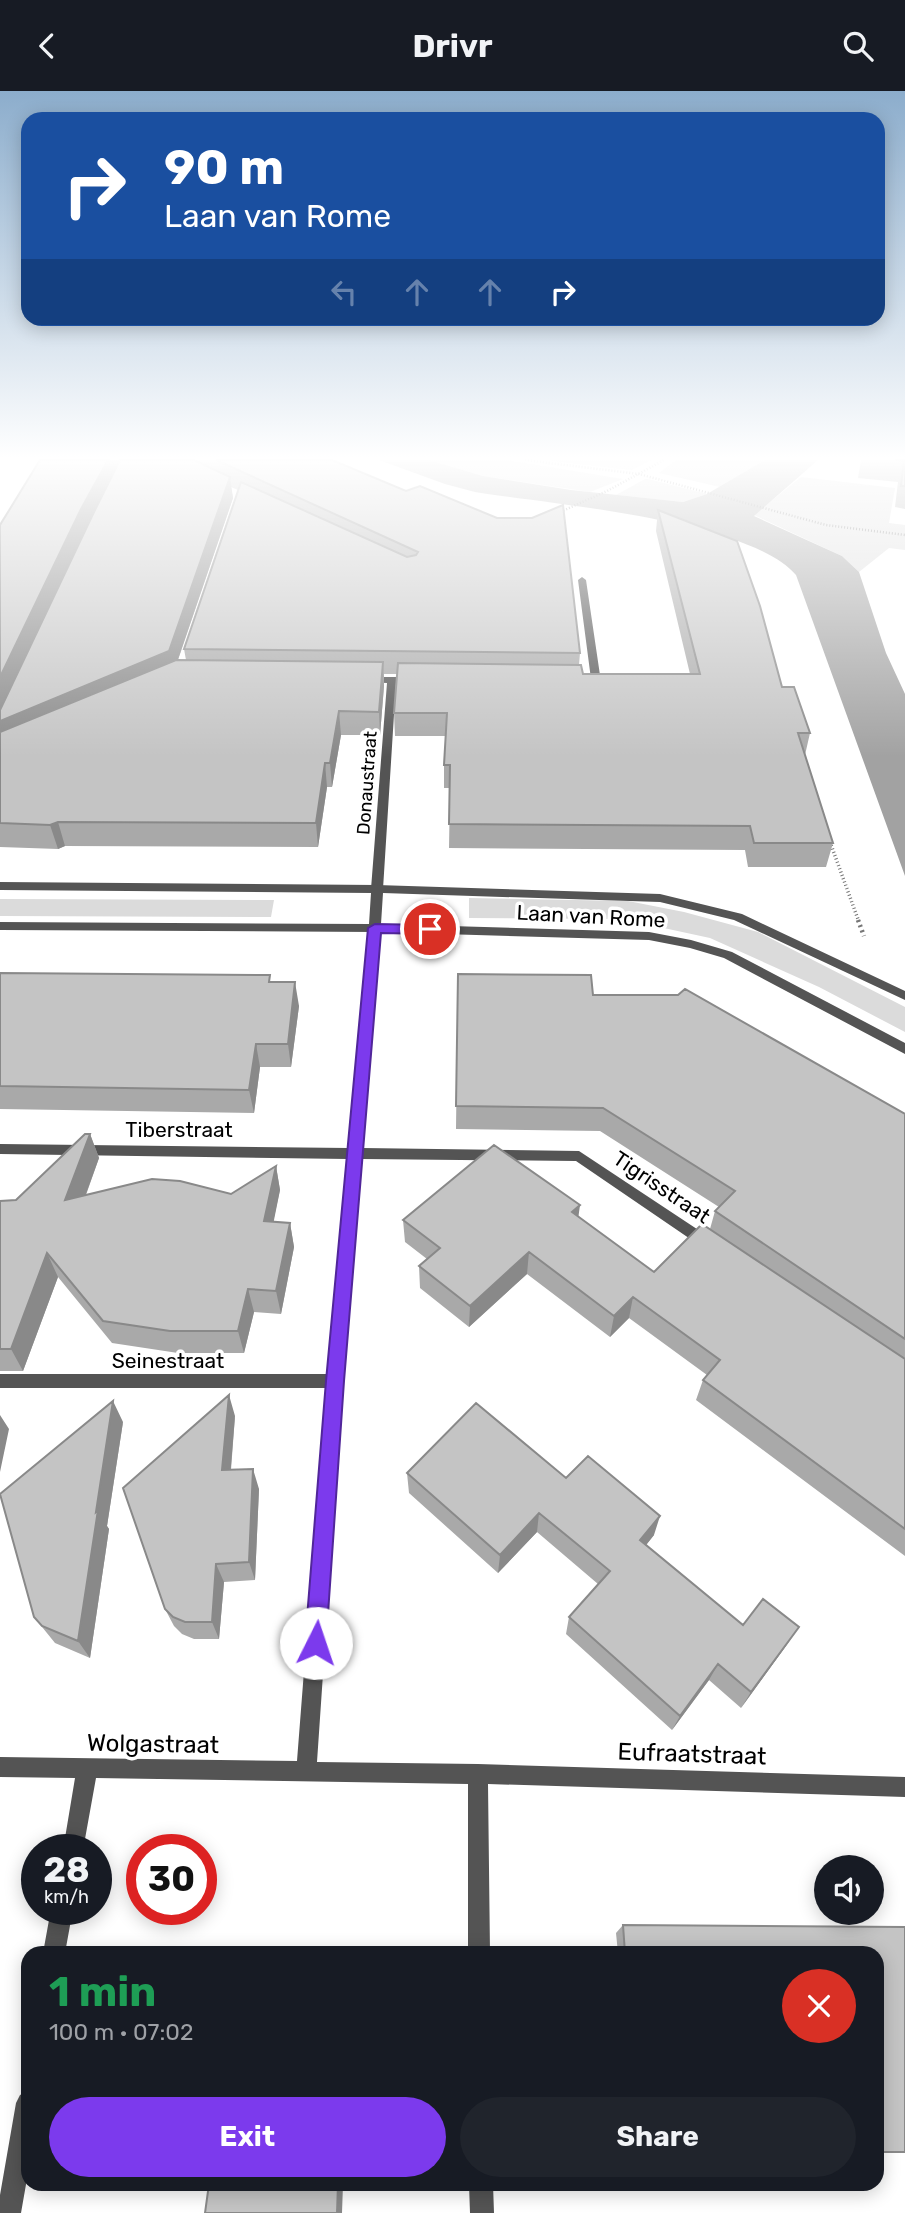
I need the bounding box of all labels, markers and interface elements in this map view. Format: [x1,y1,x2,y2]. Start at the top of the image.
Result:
icon: back [28,27,66,65]
text: Drivr [412,27,493,65]
icon: search [839,27,877,65]
text: 90 m [164,138,284,196]
icon: right [49,140,140,231]
text: Laan van Rome [164,197,391,235]
icon: left [325,273,363,311]
icon: ahead [398,273,436,311]
icon: ahead [471,273,509,311]
icon: right [544,273,582,311]
street label: Donaustraat [352,730,382,836]
pin [400,899,460,959]
street label: Laan van Rome [516,900,666,932]
icon: arrive [411,910,449,948]
street label: Tiberstraat [125,1117,233,1142]
street label: Tigrisstraat [609,1145,715,1229]
street label: Seinestraat [112,1348,224,1373]
position arrow [279,1606,353,1680]
street label: Wolgastraat [87,1729,219,1759]
street label: Eufraatstraat [617,1737,767,1771]
speed limit sign: 30 [126,1834,217,1925]
text: 28 [43,1849,90,1891]
map controls [814,1855,884,1925]
button: sound [814,1855,884,1925]
text: km/h [44,1886,89,1908]
text: 1 min [49,1967,156,2017]
button: close [782,1969,856,2043]
text: 100 m · 07:02 [49,2018,193,2046]
button: Exit [49,2097,446,2177]
button: Share [460,2097,856,2177]

